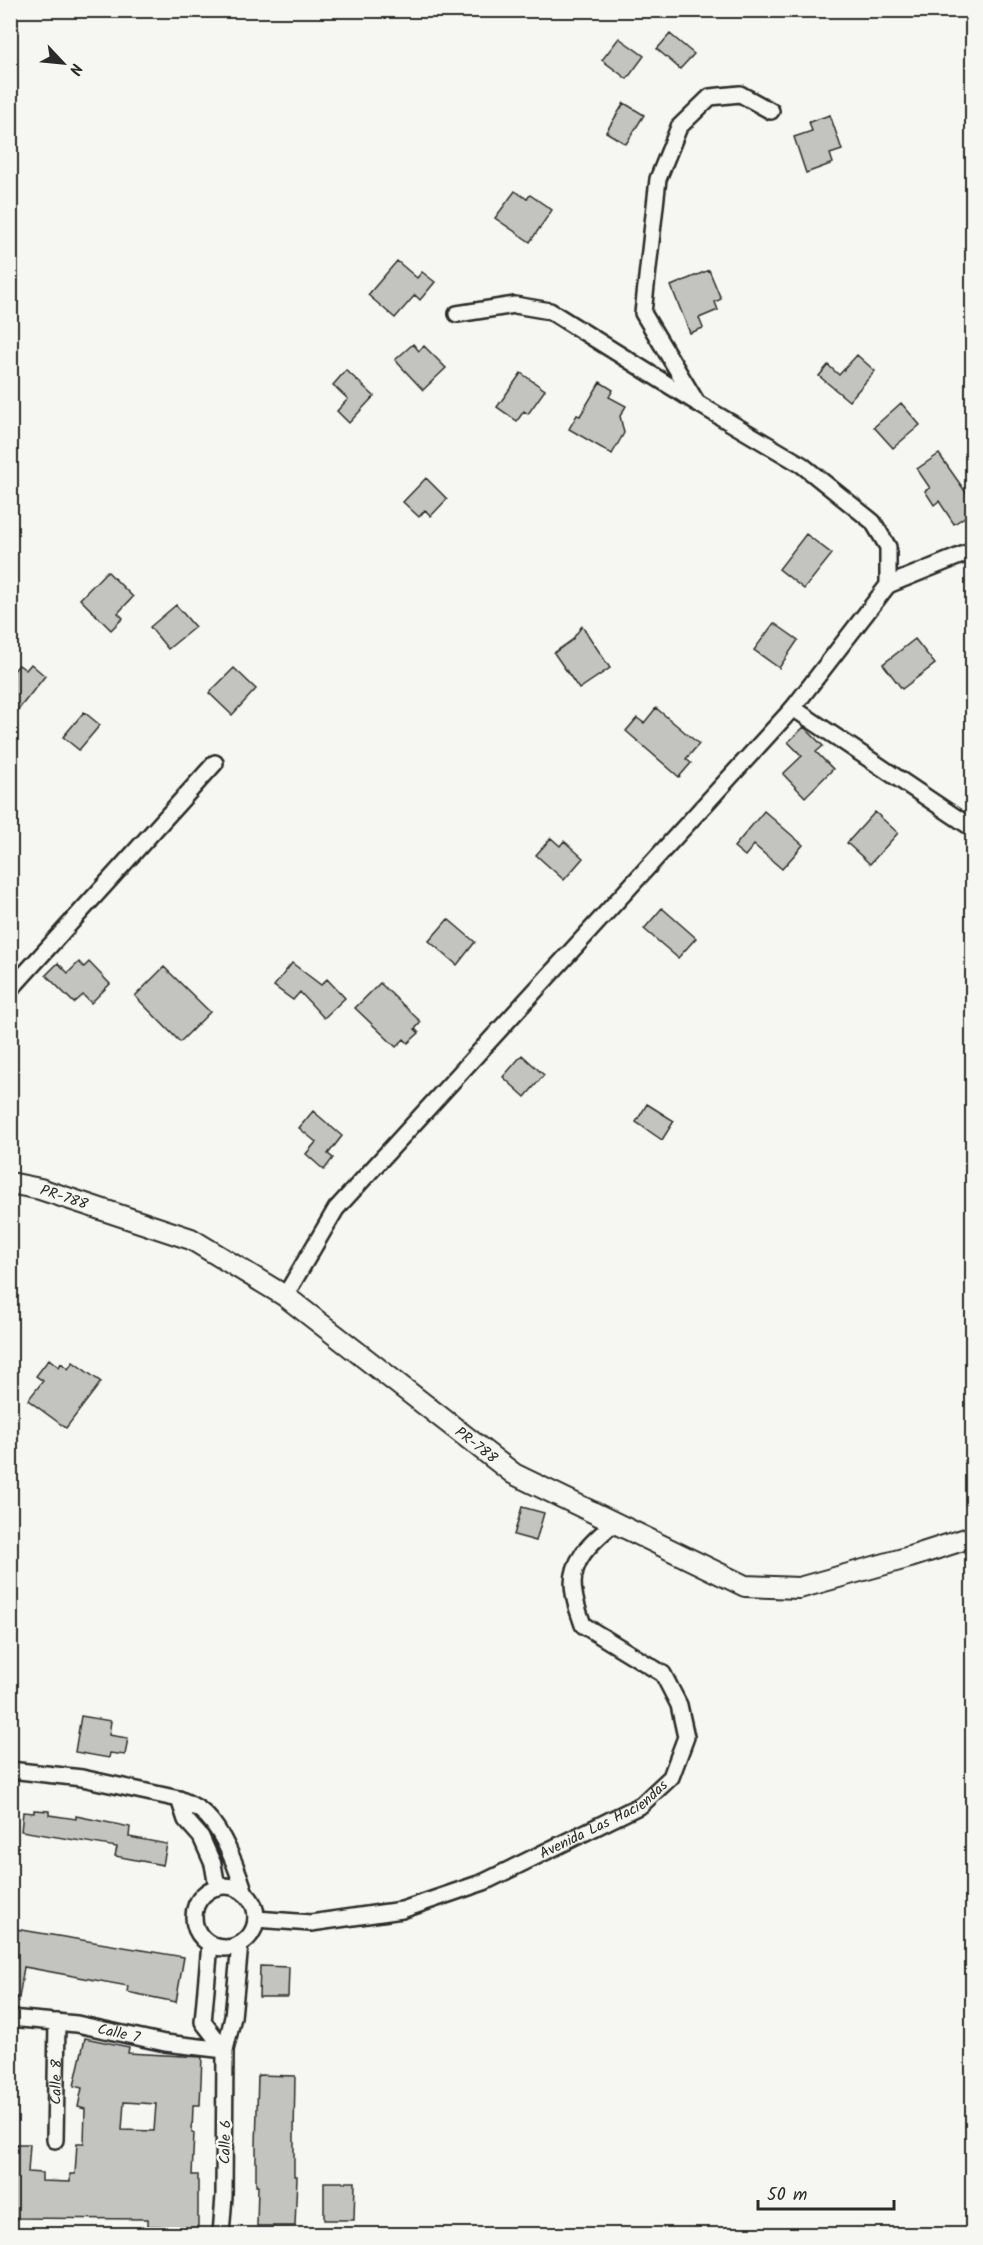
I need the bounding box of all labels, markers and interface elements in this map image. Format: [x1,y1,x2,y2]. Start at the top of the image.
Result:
north arrow [33,33,93,93]
text: N [62,59,89,79]
street label: PR-788 [37,1179,92,1217]
street label: PR-788 [449,1421,503,1471]
street label: Avenida Las Haciendas [535,1774,674,1866]
street label: Calle 7 [95,2018,143,2051]
street label: Calle 8 [45,2058,69,2105]
street label: Calle 6 [214,2120,238,2164]
scale bar [758,2173,894,2211]
text: 50 m [767,2181,807,2210]

